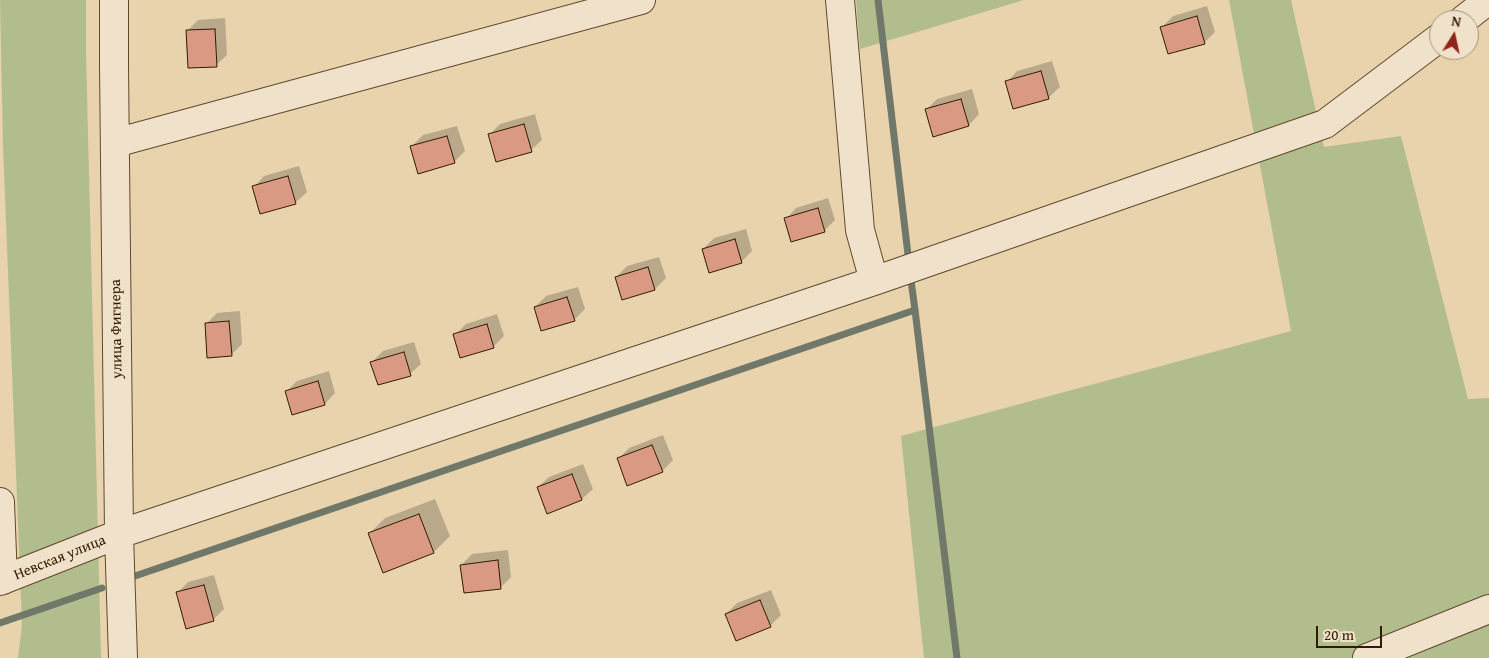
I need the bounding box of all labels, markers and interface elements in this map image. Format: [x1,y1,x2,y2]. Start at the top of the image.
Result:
north arrow [1429,10,1479,60]
text: N [1450,11,1463,32]
street label: улица Фигнера [107,279,127,379]
street label: Невская улица [11,531,109,585]
scale bar [1319,616,1385,648]
text: 20 m [1324,624,1354,645]

